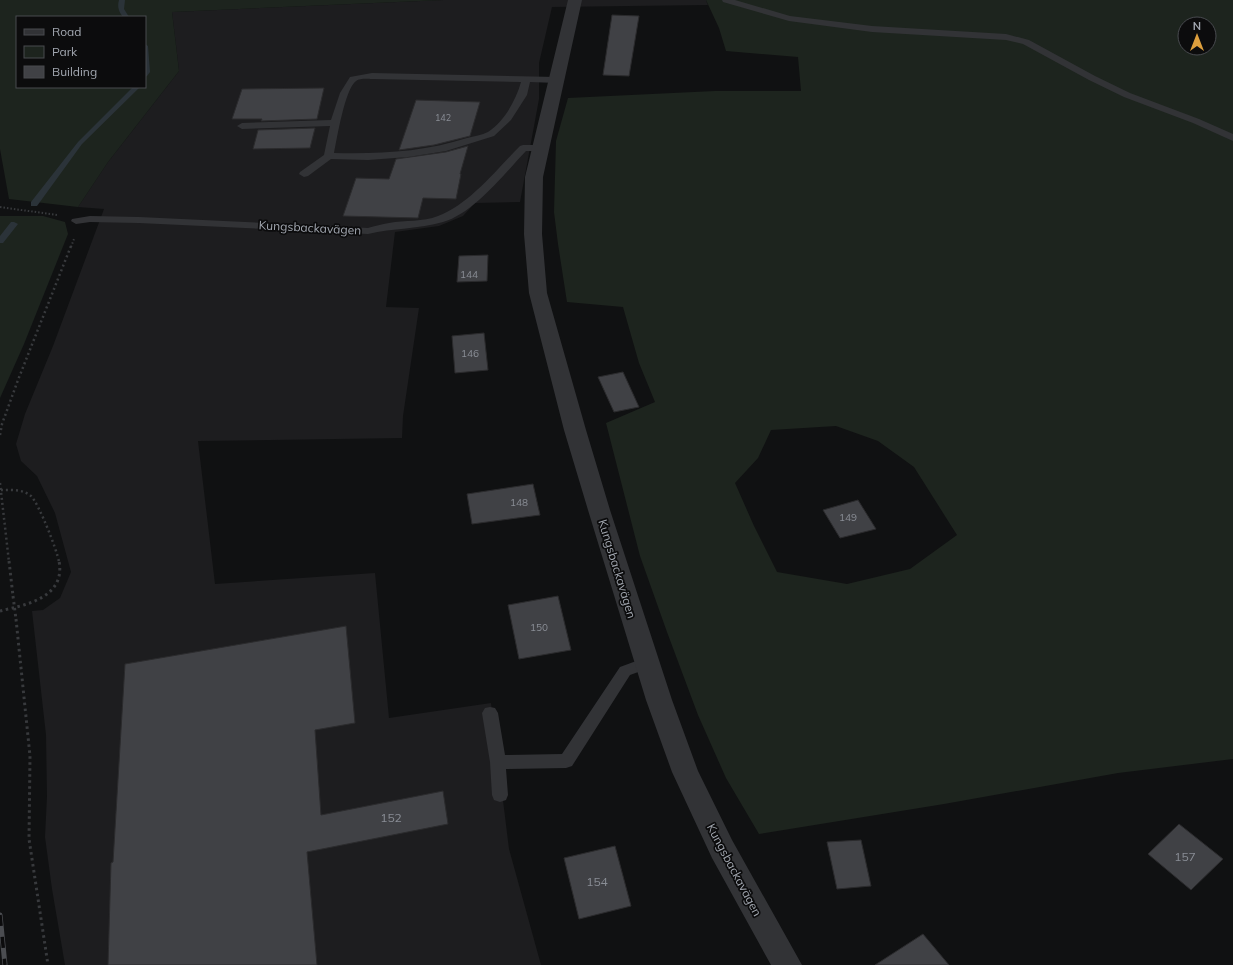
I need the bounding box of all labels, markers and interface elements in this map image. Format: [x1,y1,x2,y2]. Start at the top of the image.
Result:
legend [16,16,146,88]
north arrow [1177,16,1217,56]
text: N [1193,19,1201,33]
text: Road [52,24,81,39]
text: Park [52,44,78,59]
text: Building [52,64,97,79]
house number: 142 [435,112,451,123]
street label: Kungsbackavägen [258,217,362,238]
house number: 144 [460,268,478,281]
house number: 146 [461,347,479,360]
house number: 148 [510,496,528,509]
house number: 149 [839,511,857,524]
street label: Kungsbackavägen [595,518,640,620]
house number: 150 [530,621,548,634]
house number: 152 [380,810,402,825]
street label: Kungsbackavägen [704,821,765,919]
house number: 157 [1174,849,1196,864]
house number: 154 [586,874,608,889]

